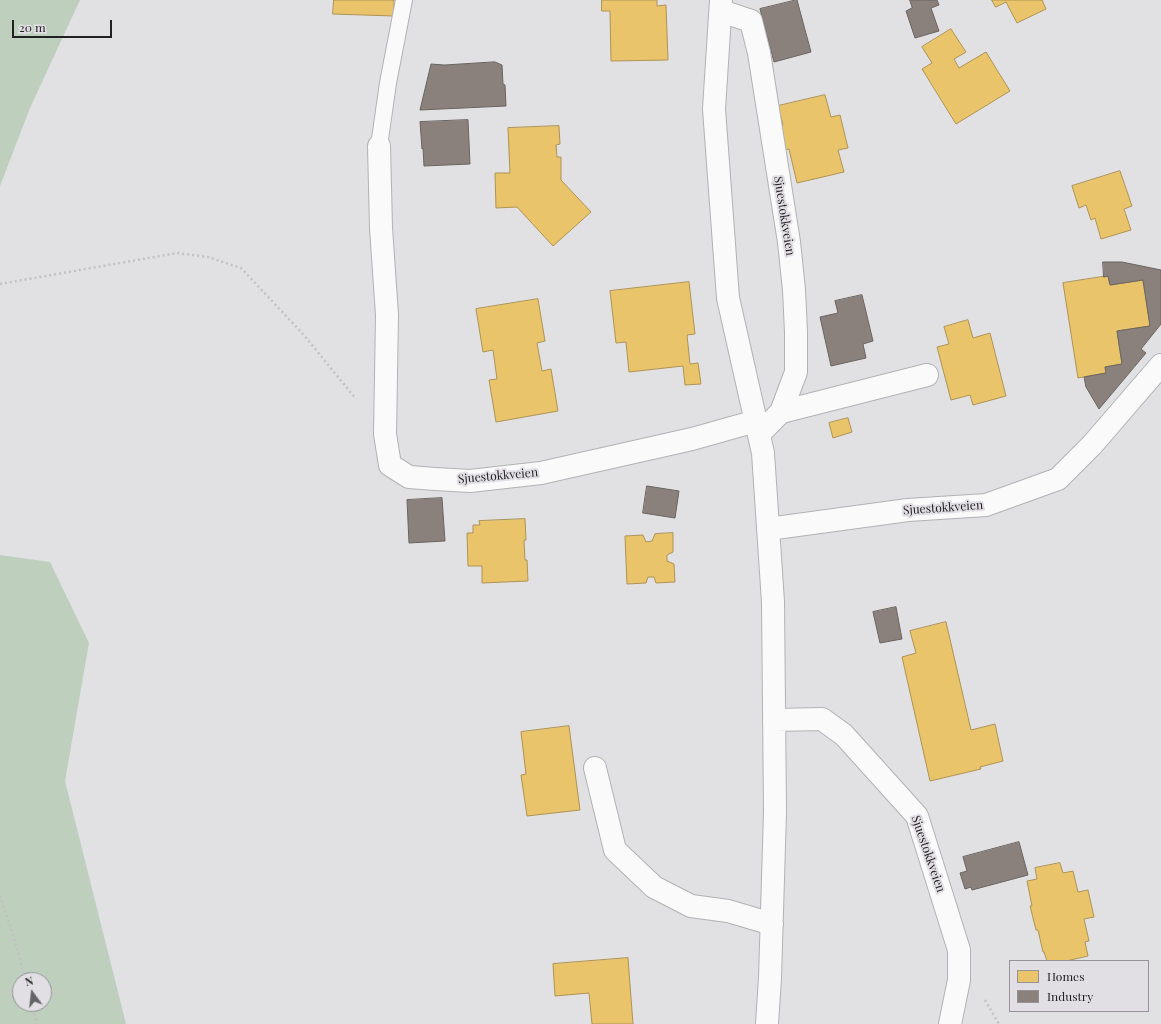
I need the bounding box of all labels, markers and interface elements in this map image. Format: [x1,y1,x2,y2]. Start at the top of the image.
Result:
scale bar [14,12,114,38]
text: 20 m [19,19,46,35]
street label: Sjuestokkveien [771,175,797,257]
street label: Sjuestokkveien [457,465,539,487]
street label: Sjuestokkveien [902,498,984,518]
street label: Sjuestokkveien [908,814,948,894]
legend [1009,960,1149,1012]
text: Homes [1047,968,1085,984]
north arrow [12,972,52,1012]
text: N [23,973,35,989]
text: Industry [1047,988,1093,1004]

